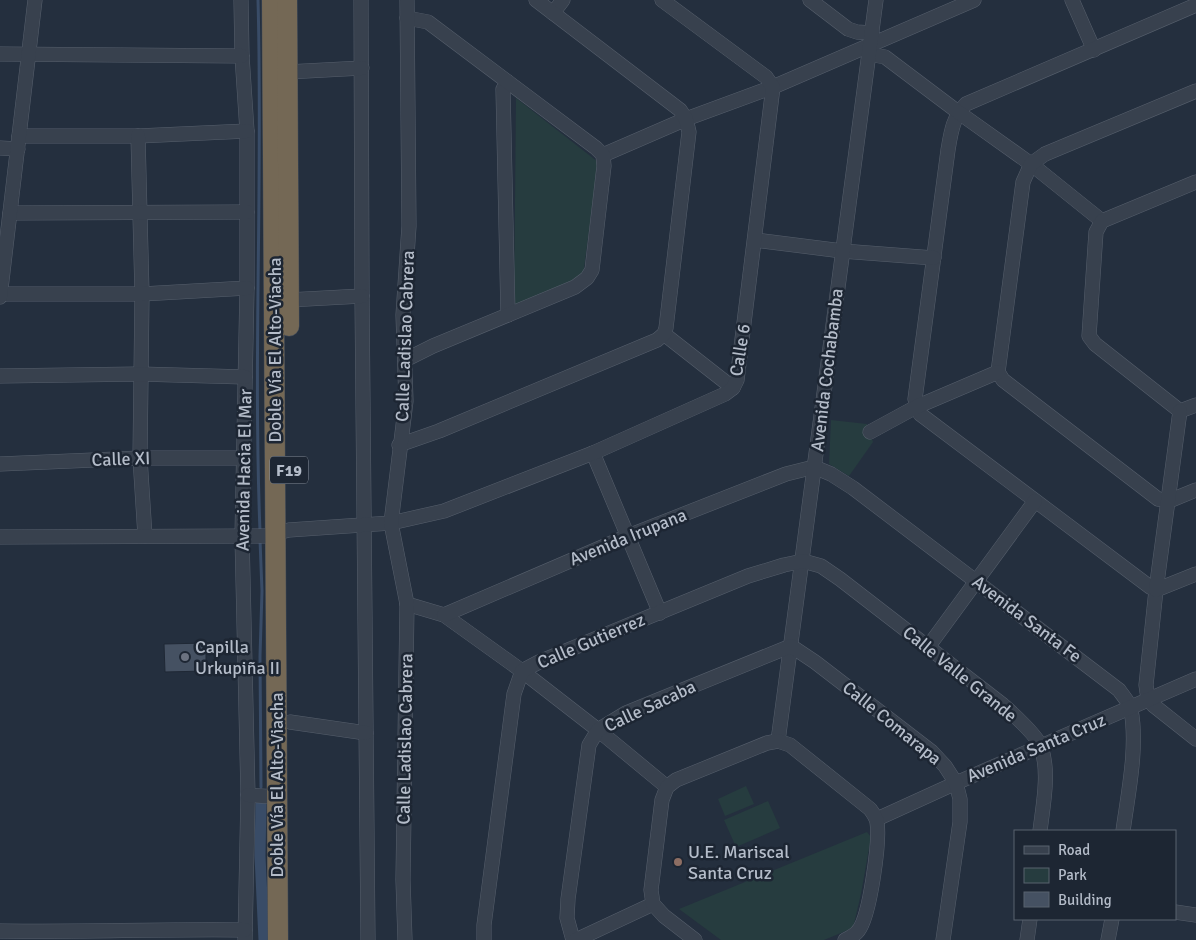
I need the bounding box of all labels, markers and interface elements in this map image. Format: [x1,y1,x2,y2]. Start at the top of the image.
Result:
street label: Calle Ladislao Cabrera [391,250,419,422]
street label: Doble Vía El Alto-Viacha [264,257,286,443]
street label: Avenida Cochabamba [806,287,848,453]
street label: Calle 6 [725,322,755,378]
street label: Avenida Hacia El Mar [232,388,256,551]
street label: Calle XI [91,447,151,471]
road number: F19 [270,456,308,484]
street label: Avenida Irupana [566,504,690,570]
street label: Avenida Santa Fe [968,571,1086,667]
street label: Calle Gutierrez [534,608,648,674]
street label: Calle Valle Grande [898,621,1022,727]
place label: Capilla Urkupiña II [195,636,280,679]
marker: Capilla Urkupiña II [179,651,191,663]
street label: Calle Ladislao Cabrera [393,653,417,825]
street label: Calle Sacaba [601,675,699,737]
street label: Calle Comarapa [838,676,946,770]
street label: Doble Vía El Alto-Viacha [266,692,288,878]
street label: Avenida Santa Cruz [963,709,1109,787]
legend [1014,830,1176,920]
place label: U.E. Mariscal Santa Cruz [688,841,789,884]
text: Road [1058,841,1090,859]
marker: U.E. Mariscal Santa Cruz [672,856,684,868]
text: Park [1058,866,1087,884]
text: Building [1058,891,1112,909]

